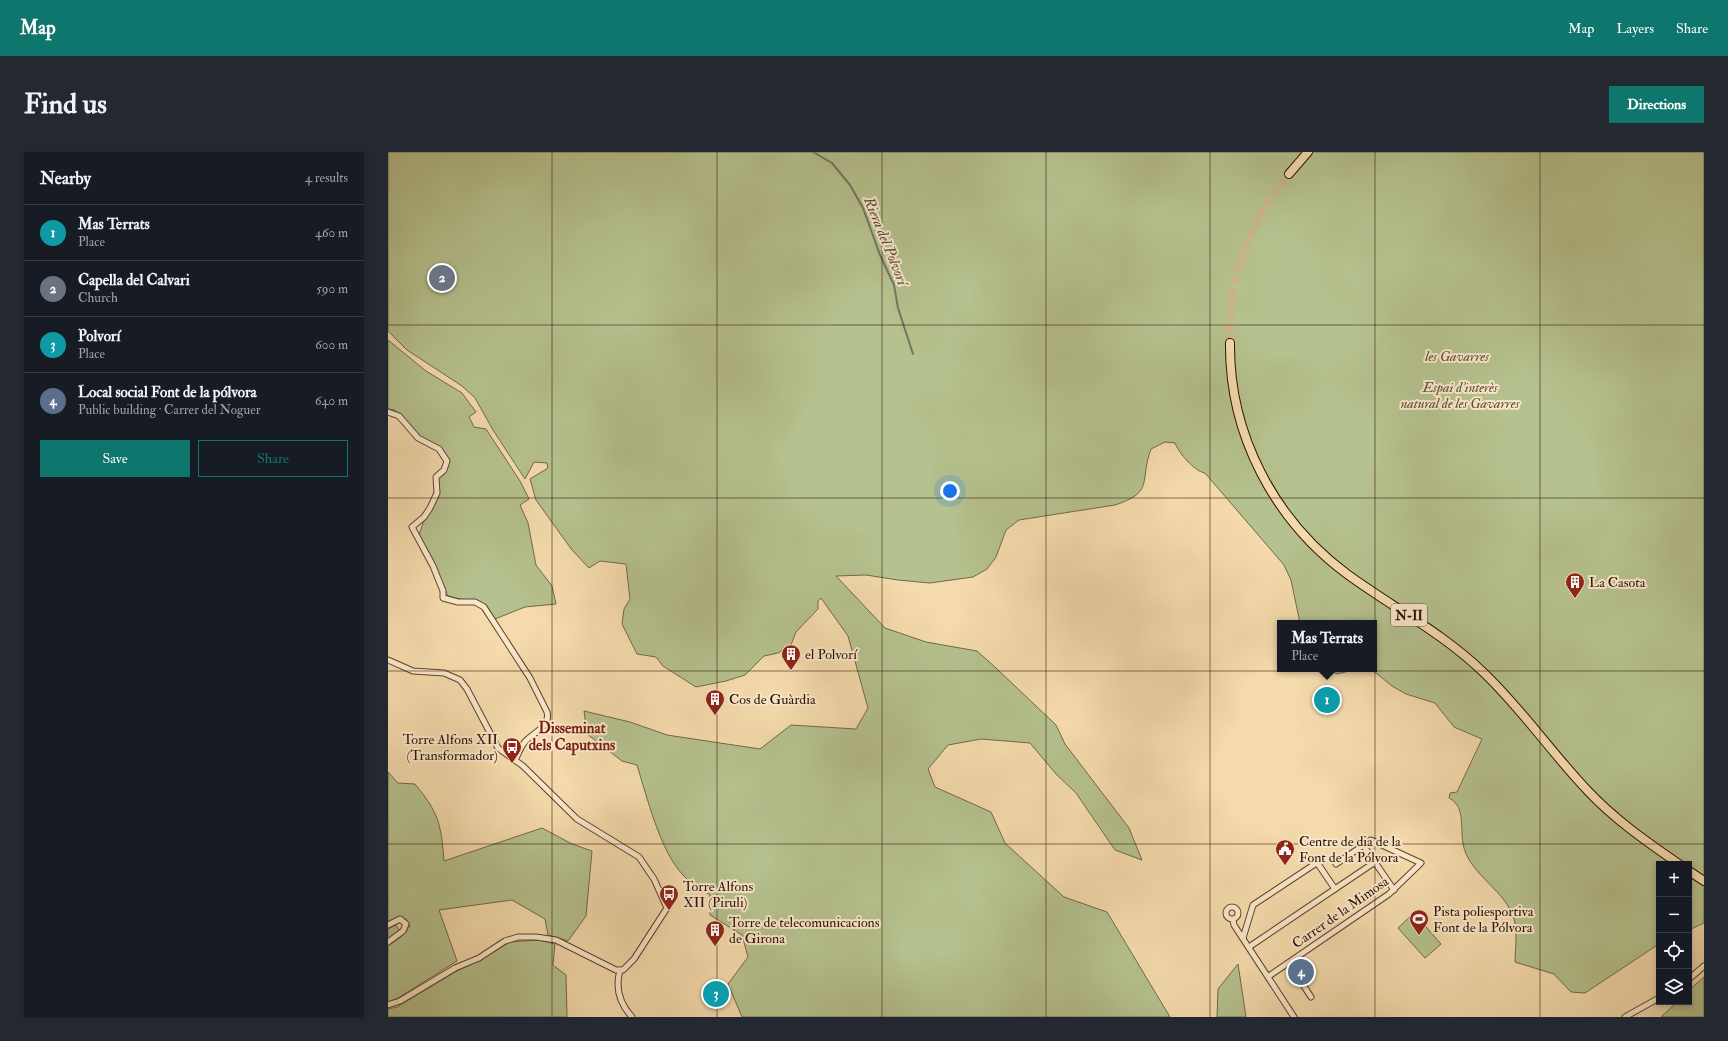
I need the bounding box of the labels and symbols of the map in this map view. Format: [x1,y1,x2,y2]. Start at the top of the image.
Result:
water label: Riera del Polvorí [859,193,913,291]
pin: 2 [429,263,455,293]
park label: les Gavarres [1424,348,1490,365]
park label: Espai d'interès natural de les Gavarres [1401,379,1520,412]
your location [940,481,960,501]
building icon: La Casota [1564,571,1586,599]
place label: La Casota [1589,574,1646,591]
road number: N-II [1391,604,1427,626]
building icon: el Polvorí [780,643,802,671]
place label: el Polvorí [805,646,858,663]
pin: 1 [1314,685,1340,715]
building icon: Cos de Guàrdia [704,688,726,716]
place label: Cos de Guàrdia [729,691,816,708]
district label: Disseminat dels Caputxins [529,719,615,756]
place label: Torre Alfons XII (Transformador) [403,731,498,764]
bus stop icon: Torre Alfons XII (Transformador) [501,736,523,764]
place label: Centre de dia de la Font de la Pólvora [1299,833,1401,866]
public building icon: Centre de dia de la Font de la Pólvora [1274,838,1296,866]
street label: Carrer de la Mimosa [1289,873,1392,952]
place label: Torre Alfons XII (Piruli) [683,878,753,911]
bus stop icon: Torre Alfons XII (Piruli) [658,883,680,911]
place label: Pista poliesportiva Font de la Pólvora [1433,903,1534,936]
sports icon: Pista poliesportiva Font de la Pólvora [1408,908,1430,936]
place label: Torre de telecomunicacions de Girona [729,914,880,947]
building icon: Torre de telecomunicacions de Girona [704,919,726,947]
pin: 4 [1288,957,1314,987]
pin: 3 [703,979,729,1009]

